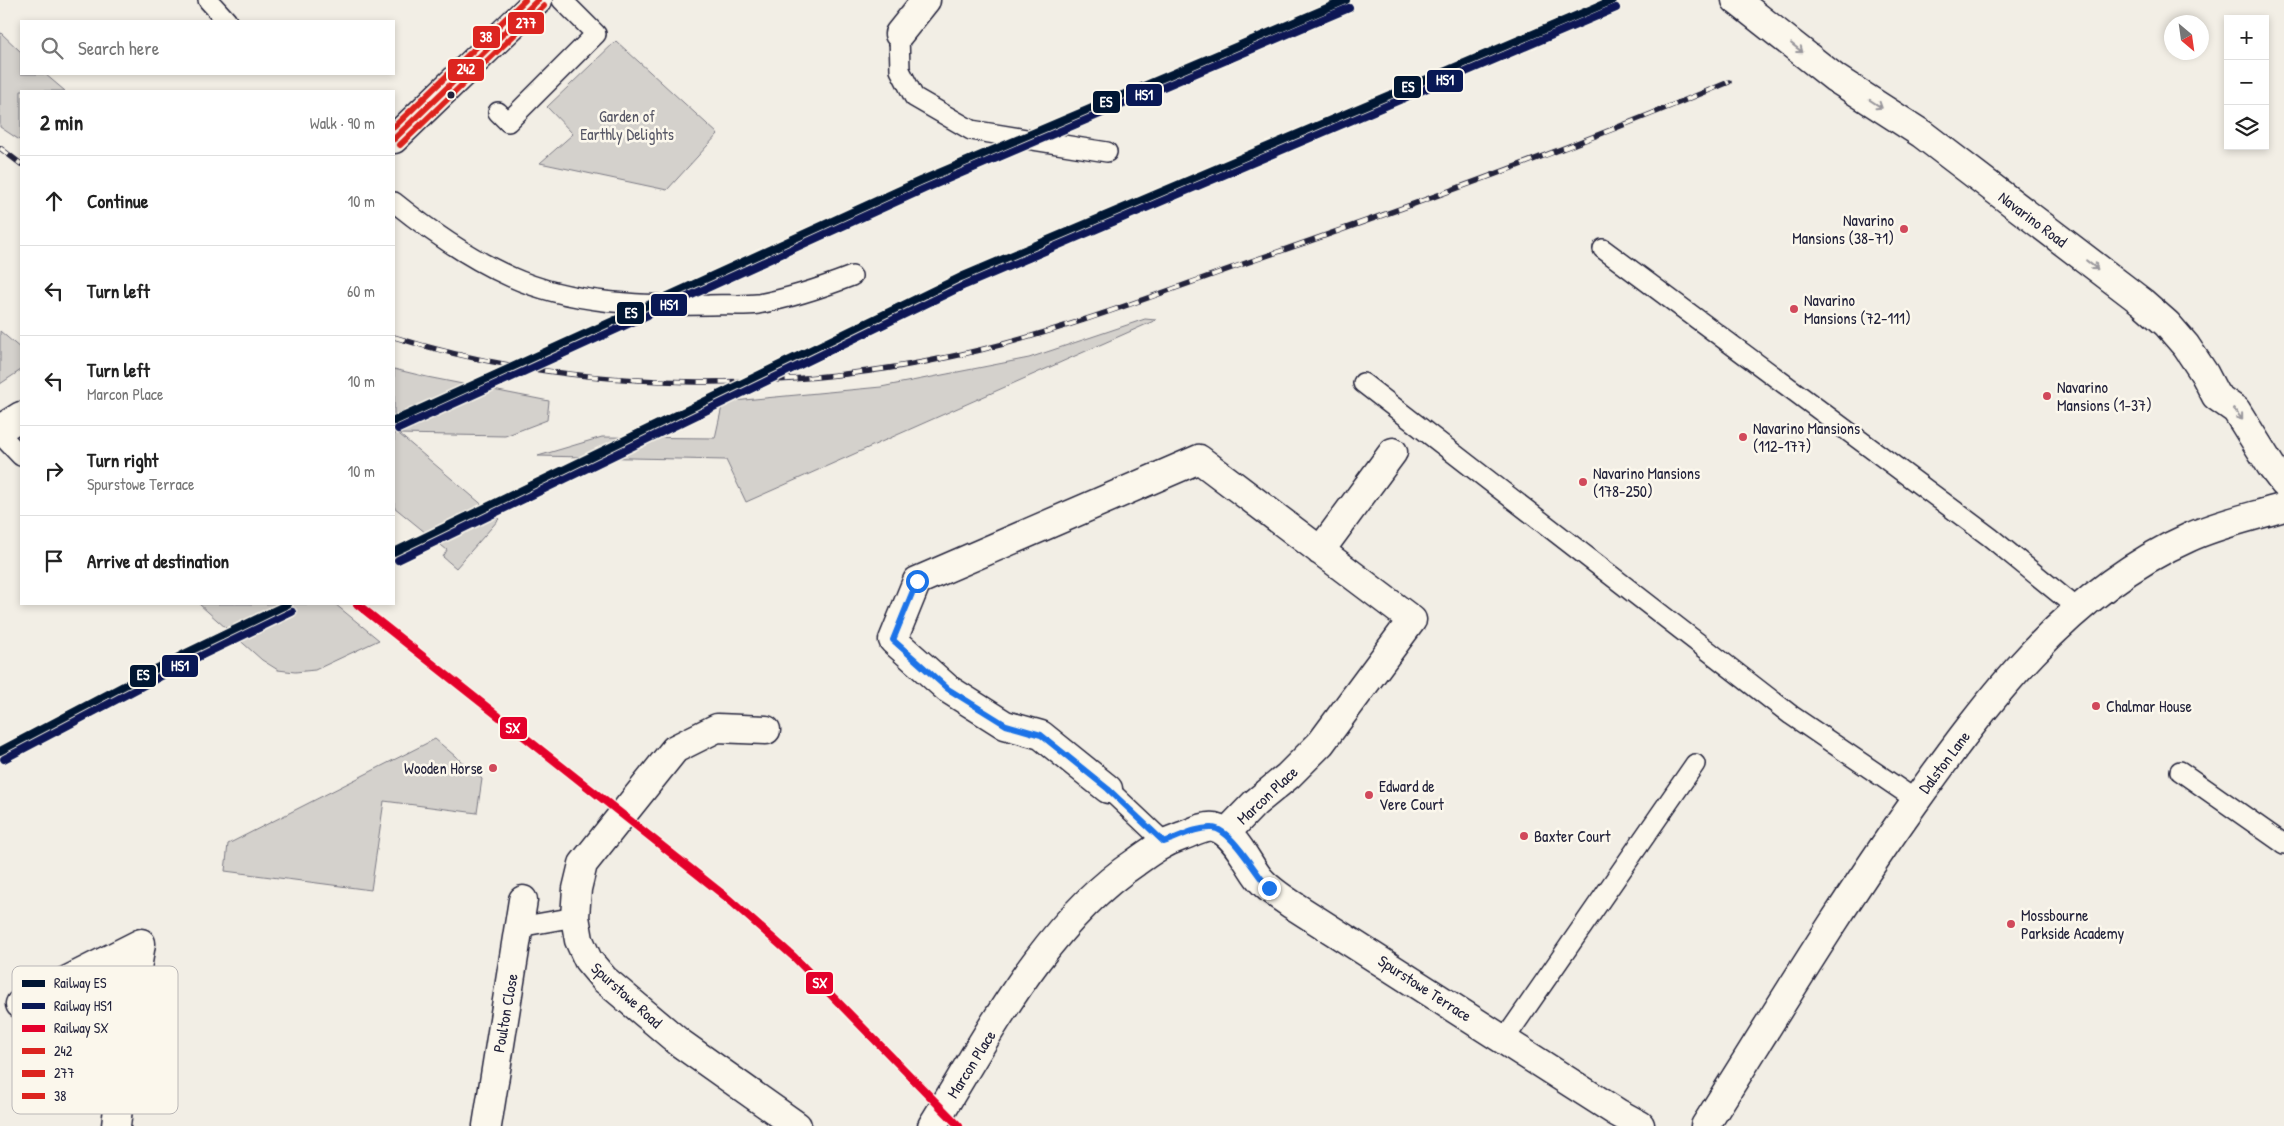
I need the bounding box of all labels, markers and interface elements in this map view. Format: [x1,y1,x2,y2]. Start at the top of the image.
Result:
line badge: 277 [507,11,545,35]
text: 277 [516,13,536,32]
north arrow [2164,15,2209,60]
map controls [2224,15,2269,150]
button: + [2224,15,2269,60]
search box [20,20,395,75]
line badge: 38 [472,25,501,49]
text: 38 [480,27,492,46]
icon: search [38,34,66,62]
text: Search here [78,35,159,61]
one-way arrow [1790,43,1804,53]
line badge: 242 [447,58,485,82]
text: 242 [457,59,476,78]
button: − [2224,60,2269,105]
line badge: HS1 [1426,69,1464,93]
text: HS1 [1436,70,1454,89]
line badge: ES [1393,75,1422,99]
text: ES [1402,77,1415,96]
line badge: HS1 [1125,83,1163,107]
text: HS1 [1135,85,1153,104]
unlabelled marker [446,90,456,100]
line badge: ES [1092,90,1121,114]
text: ES [1100,92,1113,111]
one-way arrow [1869,100,1883,110]
park label: Garden of Earthly Delights [580,105,674,145]
button: layers [2224,105,2269,150]
text: 2 min [40,108,83,137]
text: Walk · 90 m [310,112,375,134]
street label: Navarino Road [1994,186,2072,252]
icon: ahead [40,187,68,215]
text: Continue [87,188,148,214]
text: 10 m [347,190,375,212]
place label: Navarino Mansions (38-71) [1792,209,1895,249]
marker: Navarino Mansions (38-71) [1898,223,1910,235]
one-way arrow [2085,259,2098,270]
icon: left [40,277,68,305]
text: Turn left [87,278,150,304]
text: 60 m [347,280,375,302]
place label: Navarino Mansions (72-111) [1804,289,1911,329]
line badge: HS1 [650,293,688,317]
text: HS1 [660,295,678,314]
line badge: ES [616,301,645,325]
text: ES [625,303,638,322]
marker: Navarino Mansions (72-111) [1788,303,1800,315]
text: Turn left [87,357,150,383]
icon: left [40,367,68,395]
text: 10 m [347,370,375,392]
place label: Navarino Mansions (1-37) [2057,376,2152,416]
text: Marcon Place [87,383,163,405]
marker: Navarino Mansions (1-37) [2041,390,2053,402]
one-way arrow [2232,407,2243,420]
place label: Navarino Mansions (112-177) [1753,417,1860,457]
marker: Navarino Mansions (112-177) [1737,431,1749,443]
text: Turn right [87,447,158,473]
icon: right [40,457,68,485]
text: 10 m [347,460,375,482]
place label: Navarino Mansions (178-250) [1593,462,1700,502]
text: Spurstowe Terrace [87,473,194,495]
marker: Navarino Mansions (178-250) [1577,476,1589,488]
icon: arrive [40,547,68,575]
text: Arrive at destination [87,548,229,574]
route start [906,570,929,593]
line badge: HS1 [161,654,199,678]
text: HS1 [171,656,189,675]
line badge: ES [129,664,157,688]
text: ES [137,665,150,684]
place label: Chalmar House [2106,695,2193,717]
marker: Chalmar House [2090,700,2102,712]
line badge: SX [499,716,528,740]
text: SX [506,718,521,737]
street label: Dalston Lane [1913,726,1975,798]
place label: Wooden Horse [404,757,484,779]
street label: Marcon Place [1232,761,1303,829]
marker: Wooden Horse [487,762,499,774]
place label: Edward de Vere Court [1379,775,1444,815]
marker: Edward de Vere Court [1363,789,1375,801]
place label: Baxter Court [1534,825,1611,847]
marker: Baxter Court [1518,830,1530,842]
route end [1258,877,1281,900]
place label: Mossbourne Parkside Academy [2021,904,2125,944]
marker: Mossbourne Parkside Academy [2005,918,2017,930]
street label: Spurstowe Terrace [1374,950,1477,1027]
street label: Spurstowe Road [587,957,667,1033]
legend [12,966,178,1114]
street label: Poulton Close [487,971,523,1054]
line badge: SX [805,971,834,995]
text: Railway ES [54,973,107,993]
text: SX [813,973,828,992]
text: Railway HS1 [54,996,112,1016]
text: Railway SX [54,1018,109,1038]
street label: Marcon Place [941,1025,1001,1102]
text: 242 [54,1041,73,1060]
text: 277 [54,1063,74,1082]
text: 38 [54,1086,66,1105]

